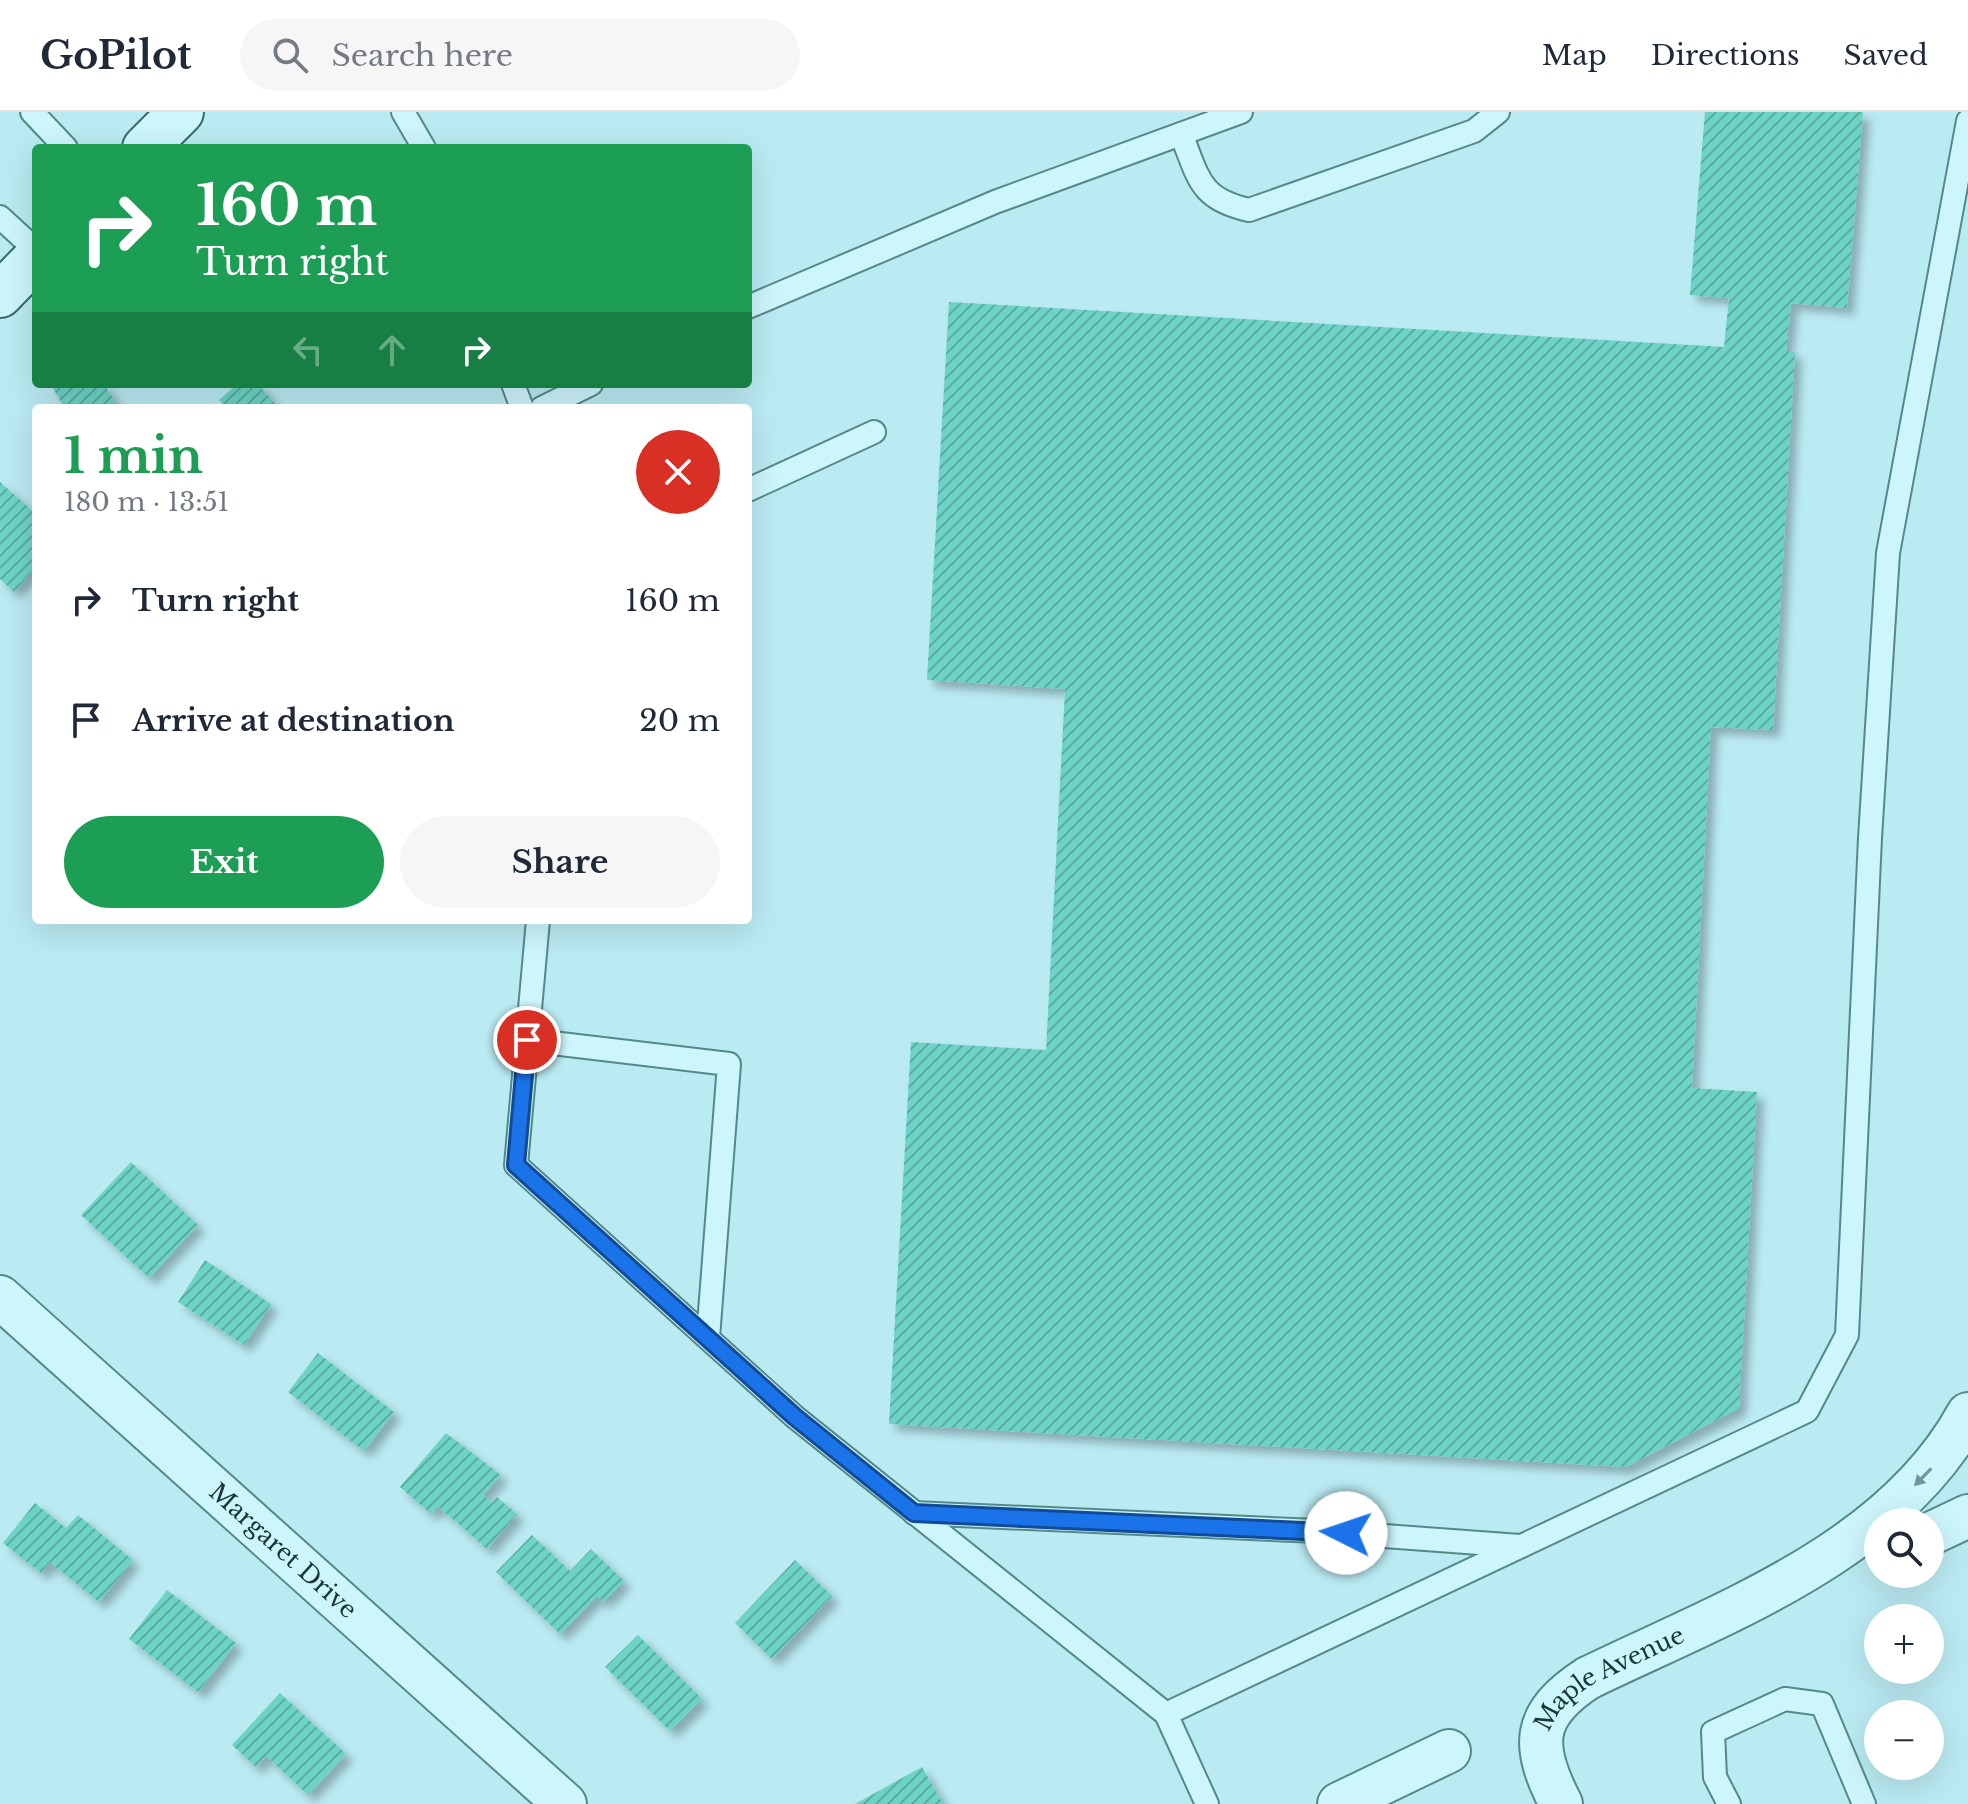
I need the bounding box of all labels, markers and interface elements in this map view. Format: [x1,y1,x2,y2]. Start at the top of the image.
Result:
search box [240,19,800,91]
text: GoPilot [40,32,192,79]
icon: search [268,33,312,77]
text: Search here [332,37,513,74]
text: Map [1542,38,1607,73]
text: Directions [1651,38,1800,73]
text: Saved [1844,38,1928,73]
text: 160 m [196,171,377,240]
icon: right [64,176,168,280]
text: Turn right [196,240,389,285]
icon: left [286,328,330,372]
icon: ahead [370,328,414,372]
icon: right [454,328,498,372]
text: 1 min [64,426,203,486]
button: close [636,430,720,514]
text: 180 m · 13:51 [64,486,229,518]
icon: right [64,578,108,622]
text: Turn right [132,582,299,619]
text: 160 m [625,582,720,619]
icon: arrive [64,698,108,742]
text: Arrive at destination [132,702,455,739]
text: 20 m [639,702,720,739]
button: Exit [64,816,384,908]
button: Share [400,816,720,908]
pin [493,1006,561,1074]
icon: arrive [505,1018,549,1062]
one-way arrow [1914,1467,1932,1486]
street label: Margaret Drive [203,1477,363,1624]
position arrow [1304,1491,1388,1575]
map controls [1864,1508,1944,1780]
button: search [1864,1508,1944,1588]
button: + [1864,1604,1944,1684]
street label: Maple Avenue [1528,1620,1689,1735]
button: − [1864,1700,1944,1780]

